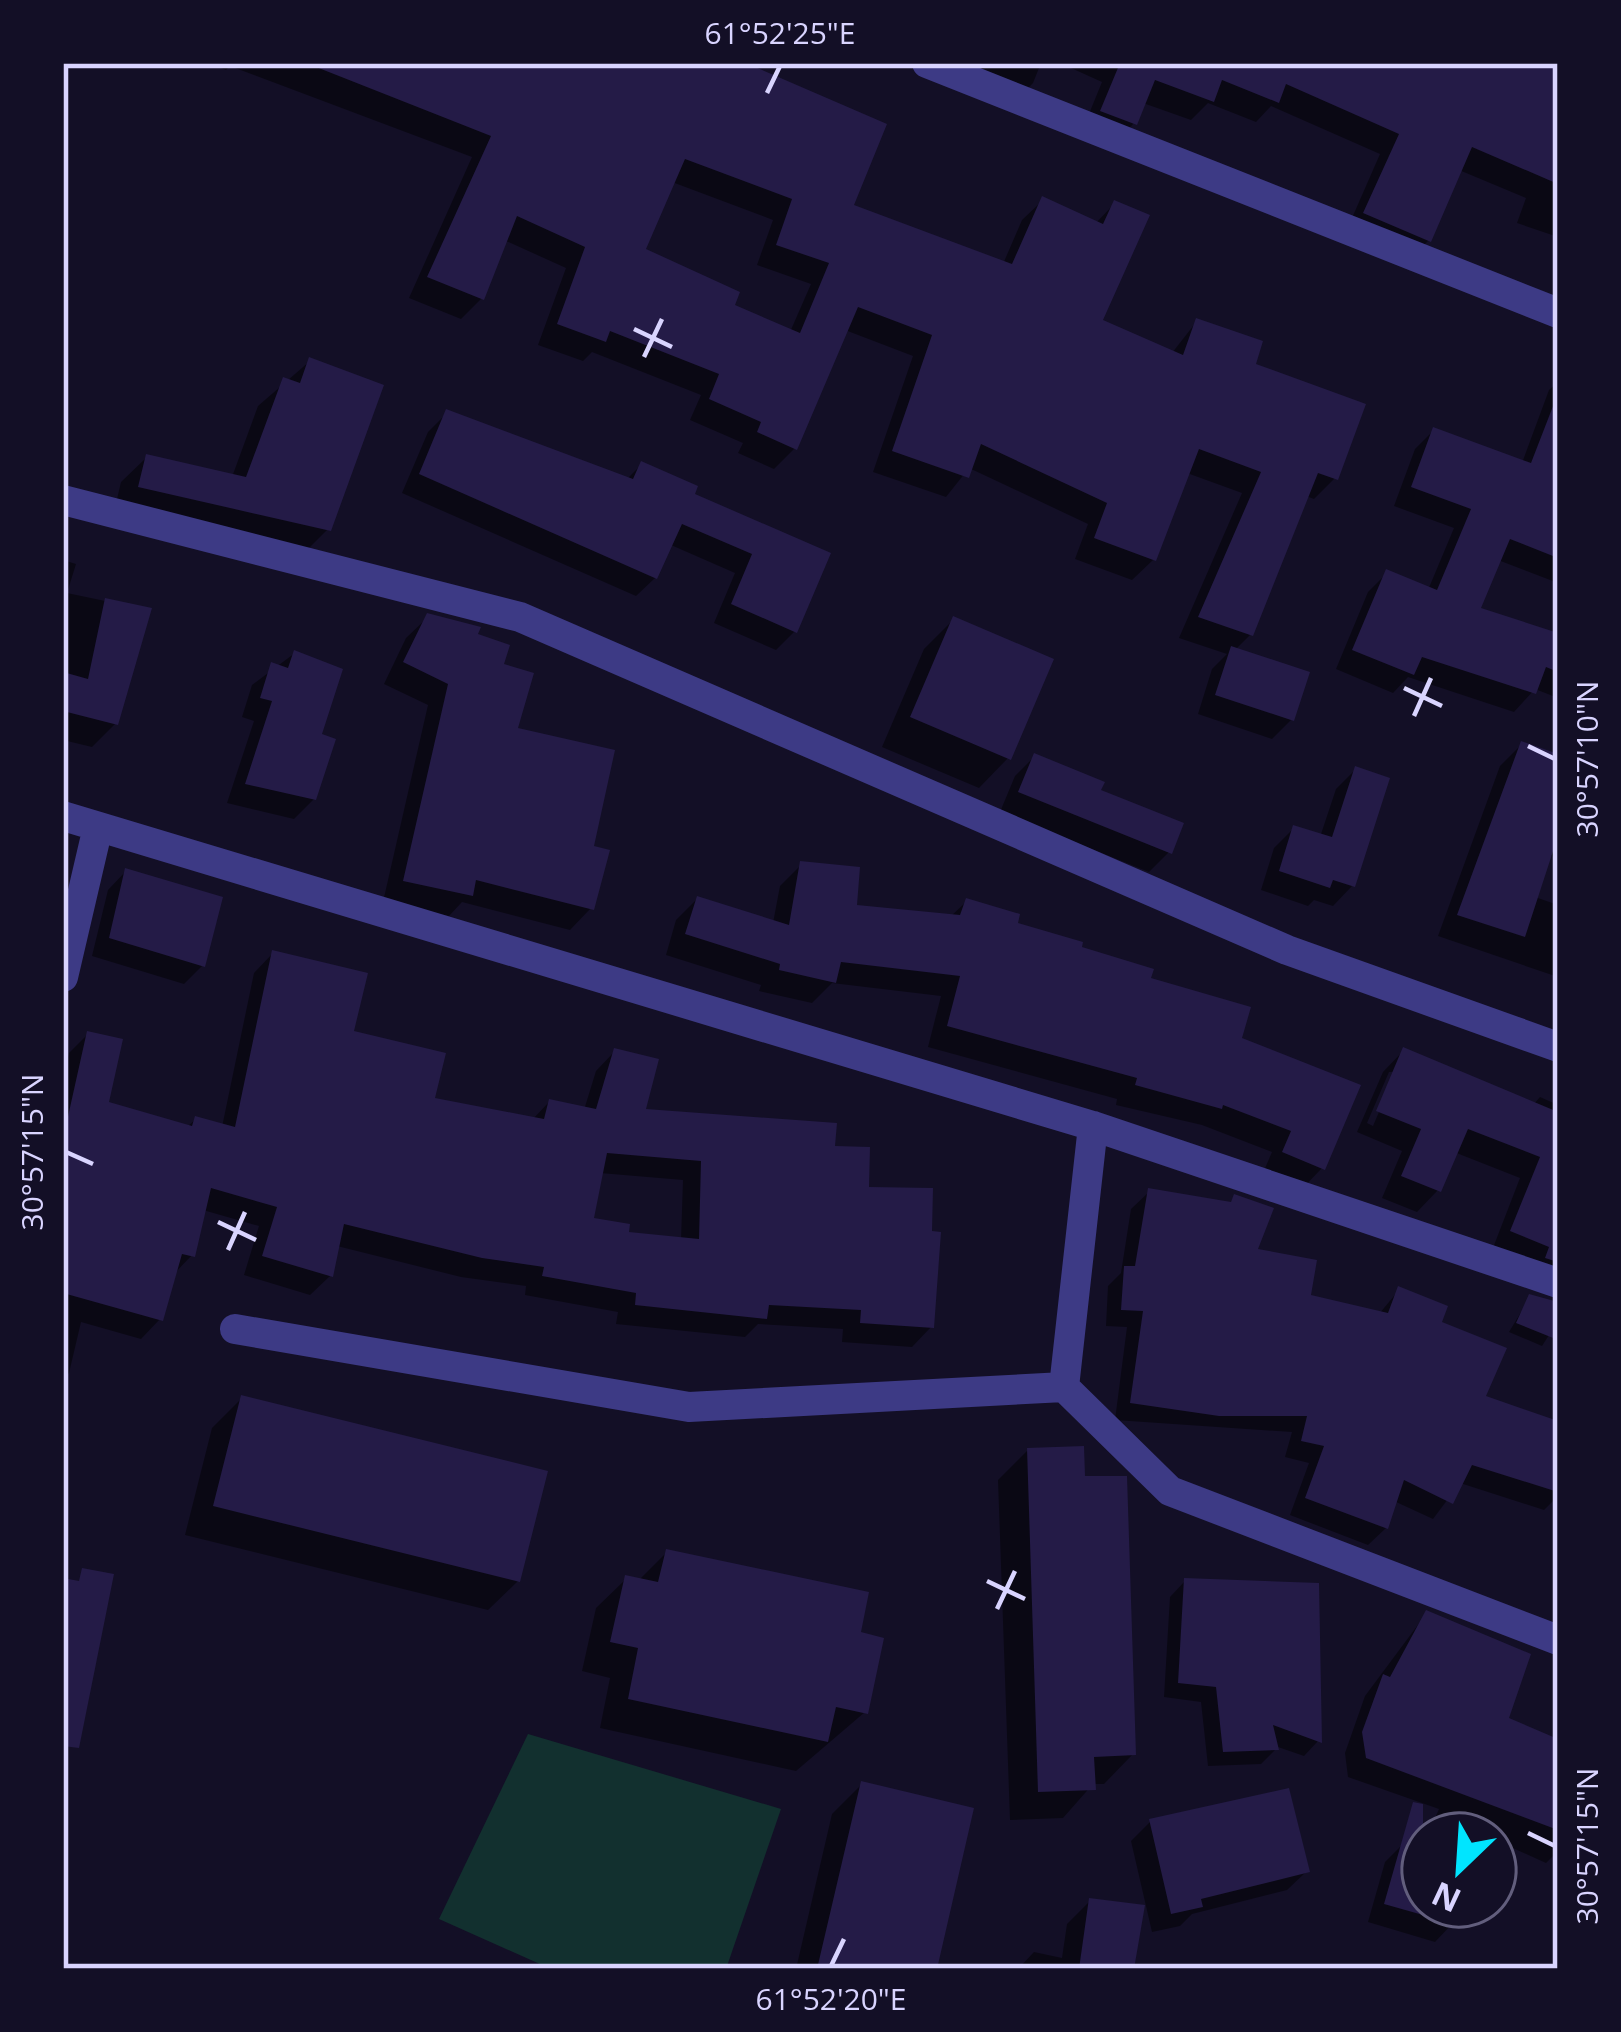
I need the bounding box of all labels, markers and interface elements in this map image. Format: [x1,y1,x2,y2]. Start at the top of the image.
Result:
text: 61°52'25"E [705,12,855,53]
text: 30°57'10"N [1566,681,1607,837]
text: 30°57'15"N [11,1074,52,1230]
text: 30°57'15"N [1566,1768,1607,1924]
north arrow [1399,1810,1519,1930]
text: N [1424,1872,1468,1924]
text: 61°52'20"E [756,1978,906,2019]

